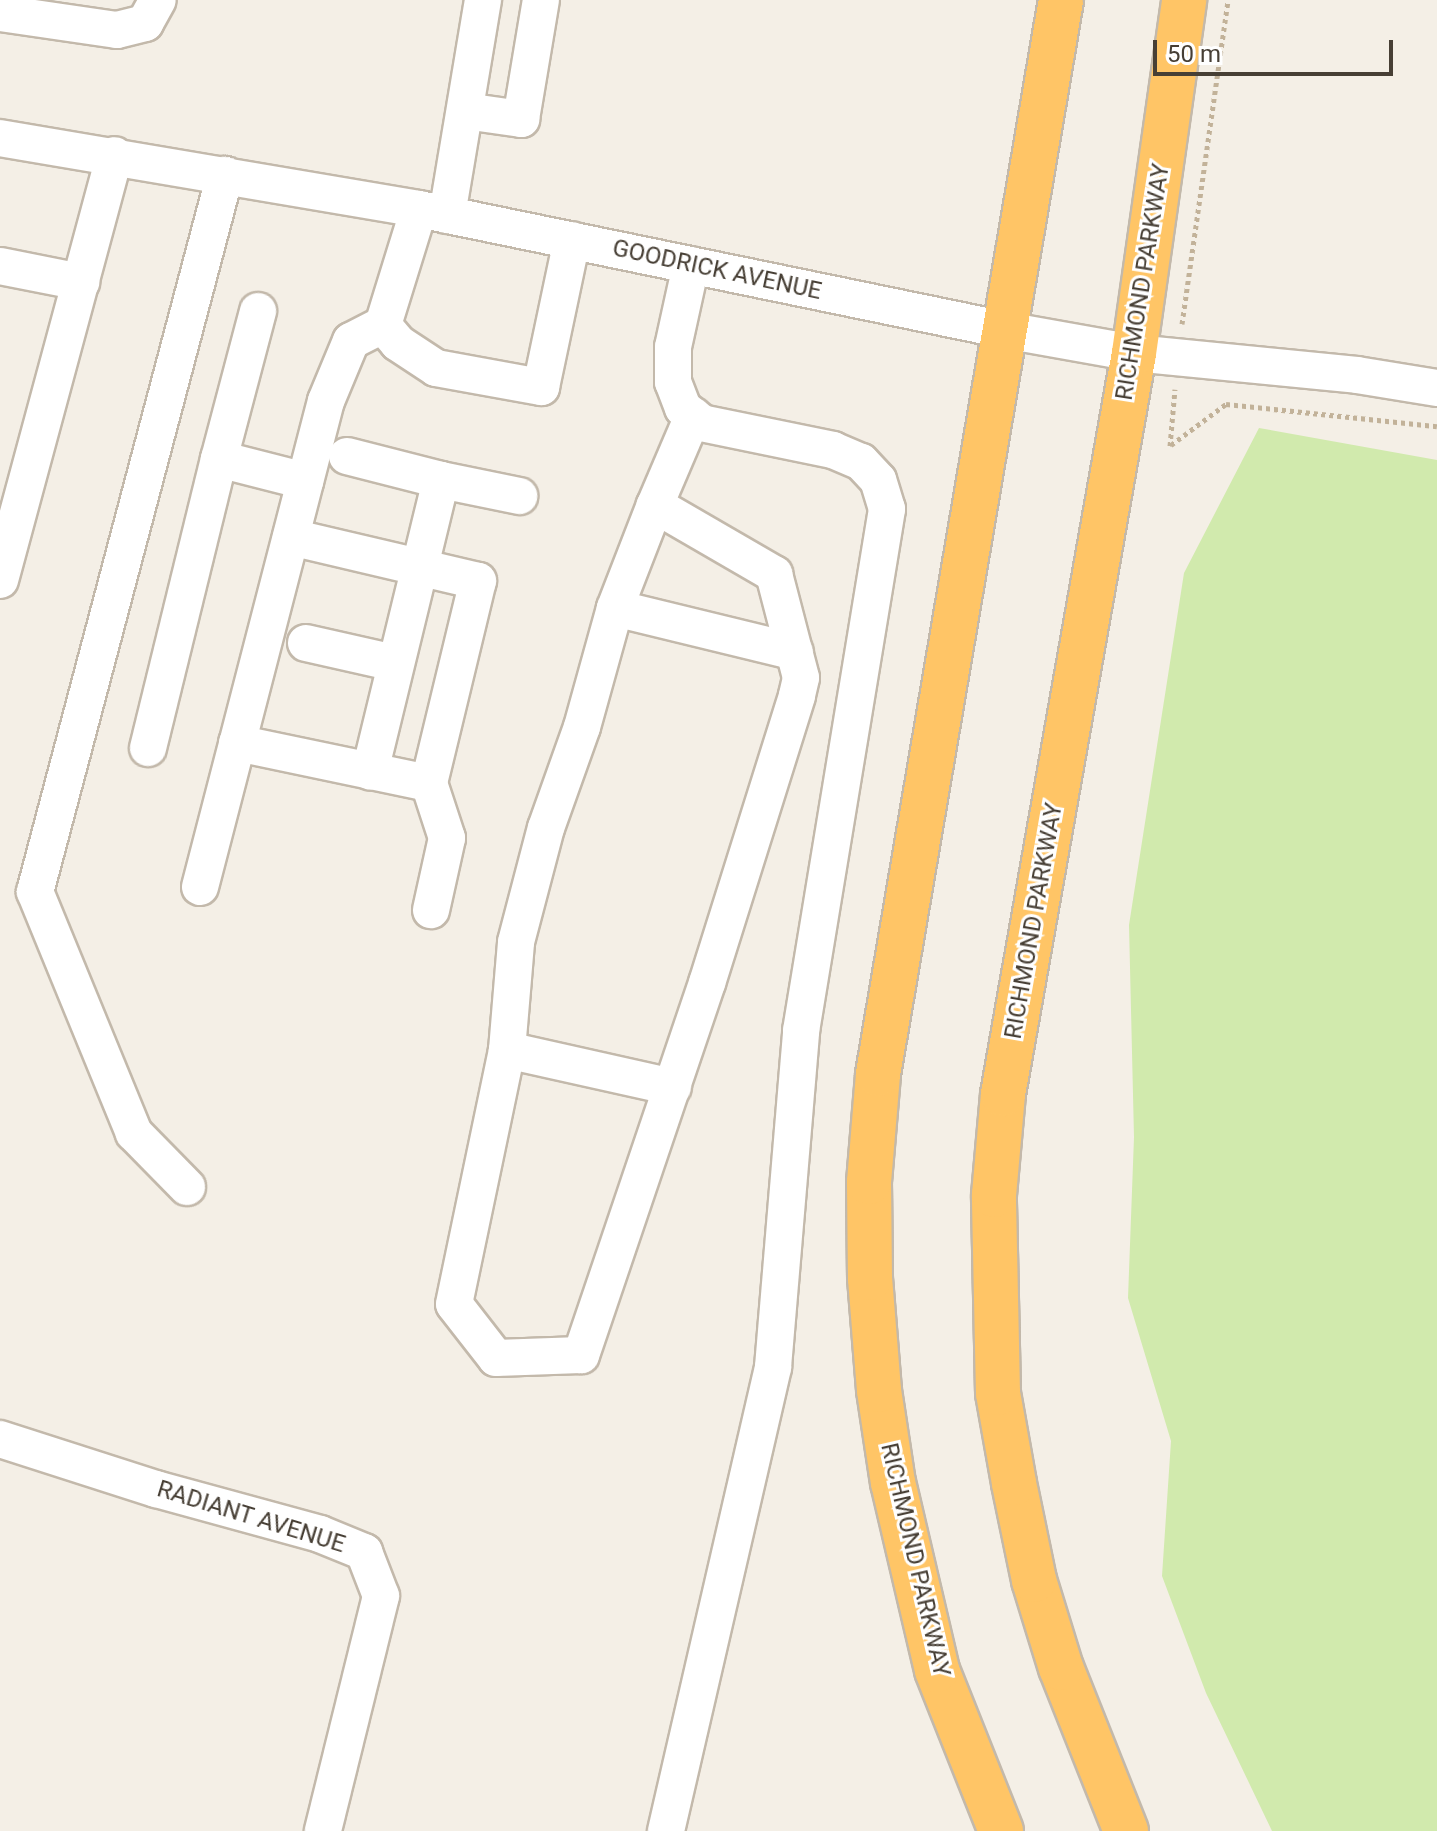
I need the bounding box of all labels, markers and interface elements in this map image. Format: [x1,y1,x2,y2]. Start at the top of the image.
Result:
scale bar [1157,24,1397,74]
text: 50 m [1167,40,1221,68]
street label: RICHMOND PARKWAY [1110,162,1176,402]
street label: GOODRICK AVENUE [610,234,824,306]
street label: RICHMOND PARKWAY [999,801,1069,1041]
street label: RICHMOND PARKWAY [874,1440,956,1680]
street label: RADIANT AVENUE [153,1475,349,1559]

